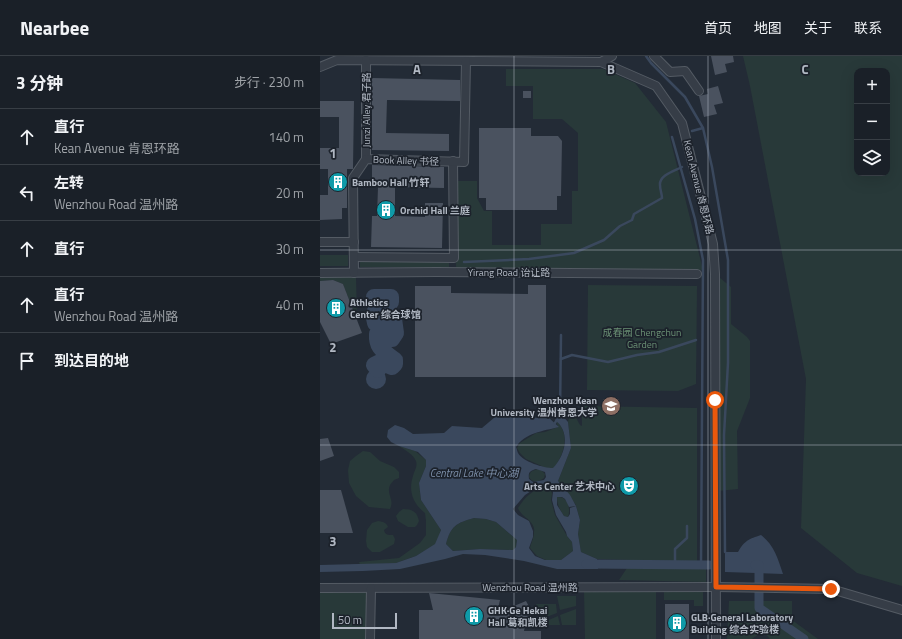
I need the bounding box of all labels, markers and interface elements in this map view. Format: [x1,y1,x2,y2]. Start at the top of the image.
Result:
text: Nearbee [20,13,89,42]
text: 首页 [704,17,732,38]
text: 地图 [754,17,782,38]
text: 关于 [804,17,832,38]
text: 联系 [854,17,882,38]
text: A [413,59,421,79]
text: B [607,59,615,79]
text: C [801,59,809,79]
map controls [854,68,890,176]
button: + [854,68,890,104]
text: 3 分钟 [16,70,63,96]
text: 步行 · 230 m [234,72,304,92]
street label: Junzi Alley 君子路 [359,72,374,148]
button: − [854,104,890,140]
text: 直行 [54,115,84,138]
icon: ahead [16,126,38,148]
text: 140 m [268,127,304,147]
text: Kean Avenue 肯恩环路 [54,138,180,158]
street label: Kean Avenue 肯恩环路 [680,138,717,236]
button: layers [854,140,890,176]
text: 1 [329,143,337,163]
street label: Book Alley 书径 [373,152,439,169]
text: 左转 [54,171,84,194]
building icon: Bamboo Hall 竹轩 [327,171,349,193]
place label: Bamboo Hall 竹轩 [352,175,429,190]
icon: left [16,182,38,204]
text: 20 m [276,183,304,203]
text: Wenzhou Road 温州路 [54,194,178,214]
building icon: Orchid Hall 兰庭 [375,199,397,221]
place label: Orchid Hall 兰庭 [400,203,470,218]
text: 直行 [54,237,84,260]
icon: ahead [16,238,38,260]
text: 30 m [276,239,304,259]
street label: Yirang Road 诒让路 [468,265,550,280]
text: 直行 [54,283,84,306]
icon: ahead [16,294,38,316]
text: 40 m [276,295,304,315]
place label: Athletics Center 综合球馆 [350,295,421,322]
building icon: Athletics Center 综合球馆 [325,297,347,319]
text: Wenzhou Road 温州路 [54,306,178,326]
park label: 成春园 Chengchun Garden [603,325,681,352]
text: 2 [329,337,337,357]
text: 到达目的地 [54,349,129,372]
icon: arrive [16,350,38,372]
route start [706,391,724,409]
place label: Wenzhou Kean University 温州肯恩大学 [491,393,597,420]
school or university icon: Wenzhou Kean University 温州肯恩大学 [600,395,622,417]
water label: Central Lake 中心湖 [430,465,520,481]
theatre icon: Arts Center 艺术中心 [618,475,640,497]
place label: Arts Center 艺术中心 [524,479,615,494]
text: 3 [329,531,337,551]
street label: Wenzhou Road 温州路 [482,580,578,595]
route end [822,580,840,598]
place label: GHK·Ge Hekai Hall 葛和凯楼 [488,603,547,630]
building icon: GHK·Ge Hekai Hall 葛和凯楼 [463,605,485,627]
place label: GLB·General Laboratory Building 综合实验楼 [691,610,793,637]
scale bar [332,611,397,630]
text: 50 m [338,612,362,628]
building icon: GLB·General Laboratory Building 综合实验楼 [666,612,688,634]

